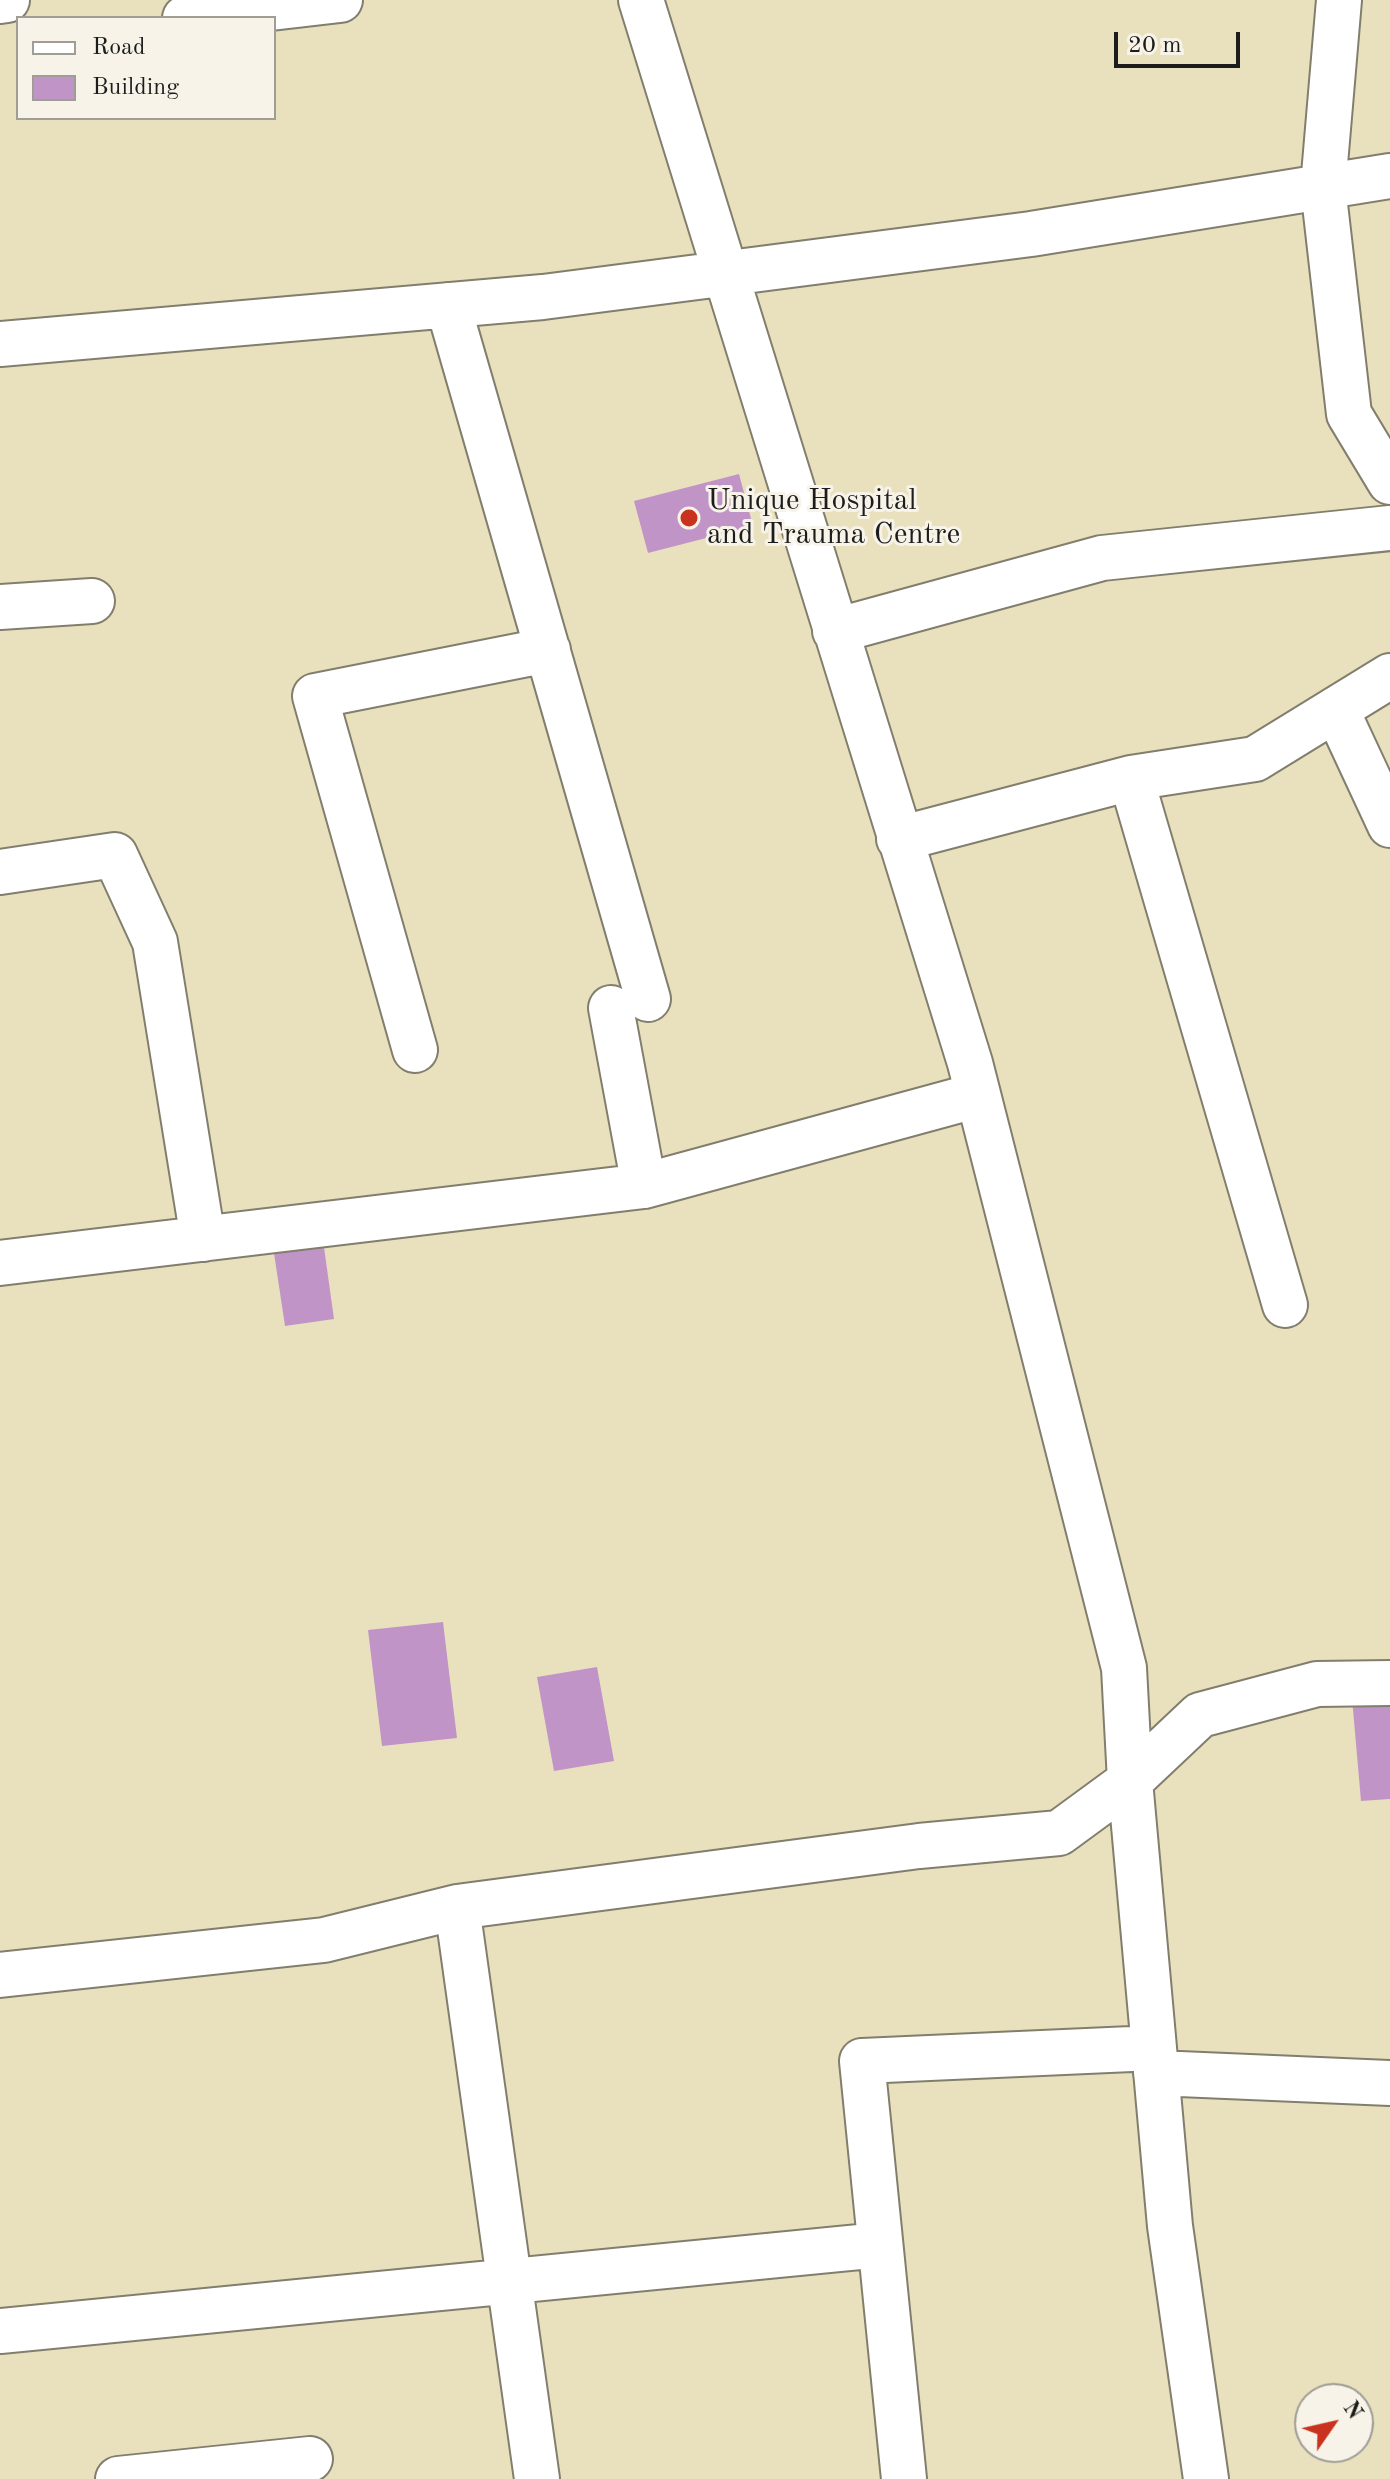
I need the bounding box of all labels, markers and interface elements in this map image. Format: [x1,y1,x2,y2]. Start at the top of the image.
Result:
legend [16,16,276,120]
scale bar [1118,16,1244,66]
text: 20 m [1128,34,1182,58]
text: Road [92,36,145,60]
text: Building [92,76,179,100]
place label: Unique Hospital and Trauma Centre [707,483,960,554]
marker: Unique Hospital and Trauma Centre [678,507,700,529]
north arrow [1294,2383,1374,2463]
text: N [1338,2398,1366,2424]

